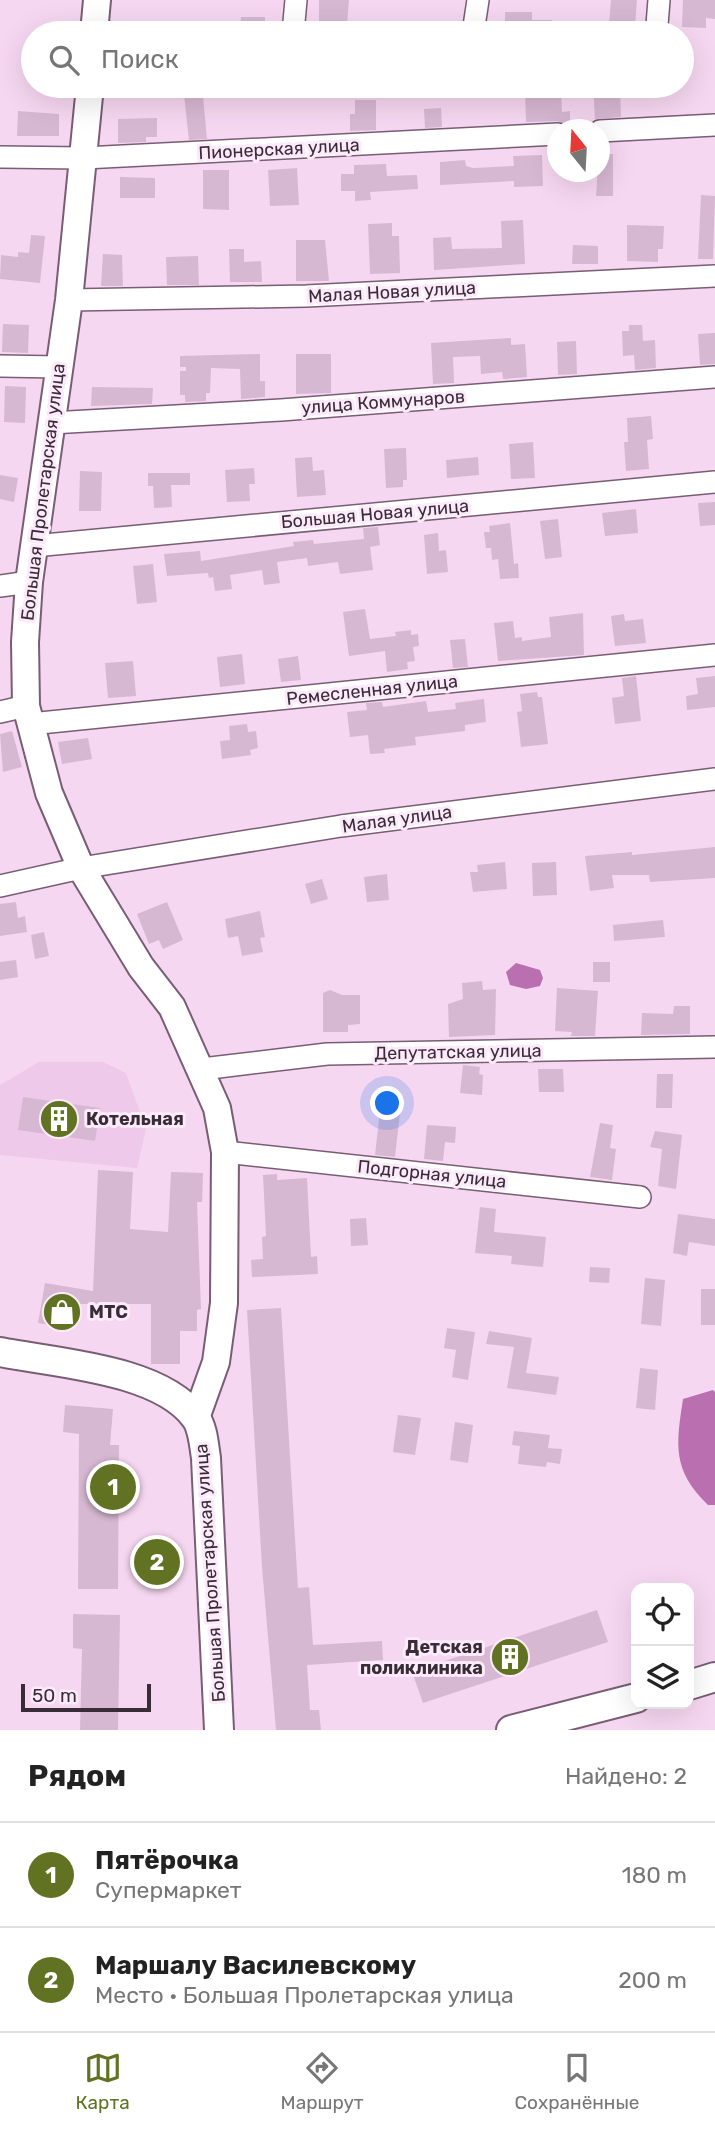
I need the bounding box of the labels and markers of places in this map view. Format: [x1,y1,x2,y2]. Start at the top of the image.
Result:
building icon: Котельная [38,1098,80,1140]
place label: Котельная [86,1108,184,1130]
shop icon: МТС [41,1291,83,1333]
place label: МТС [89,1301,128,1323]
pin: 1 [90,1461,136,1513]
pin: 2 [134,1536,180,1588]
place label: Детская поликлиника [360,1636,483,1679]
building icon: Детская поликлиника [489,1636,531,1678]

